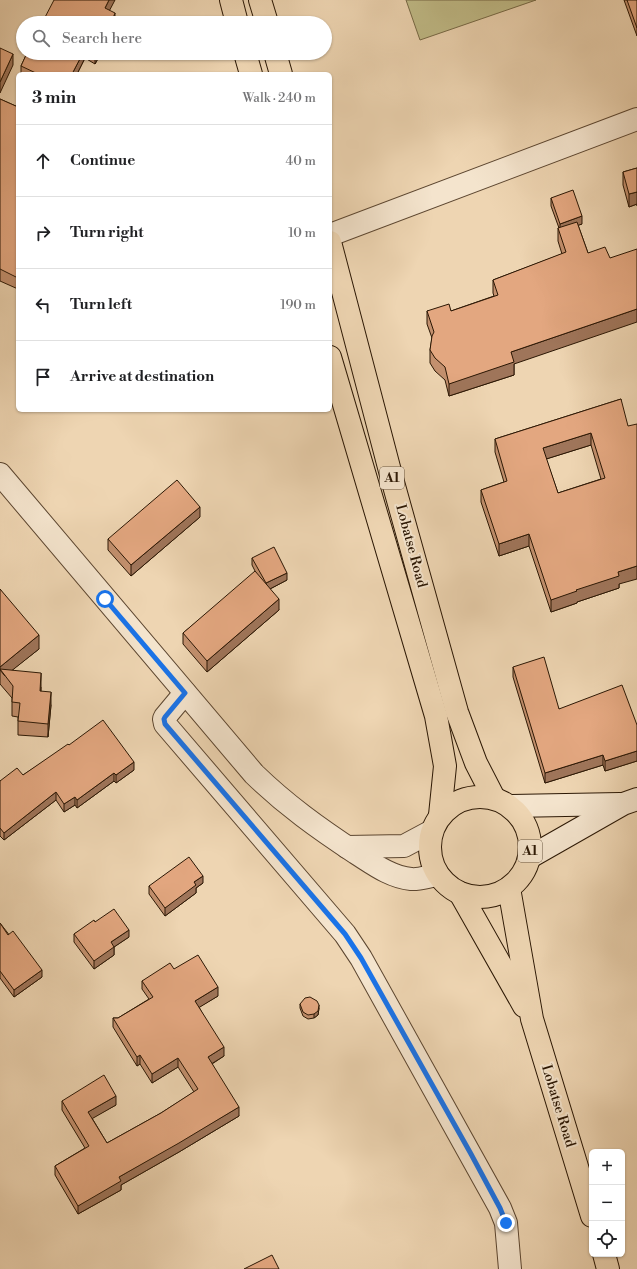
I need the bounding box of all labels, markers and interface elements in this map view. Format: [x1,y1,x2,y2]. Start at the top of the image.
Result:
search box [16,16,332,60]
icon: search [30,27,52,49]
text: Search here [62,29,142,48]
text: 3 min [32,87,76,109]
text: Walk · 240 m [242,90,316,106]
icon: ahead [32,150,54,172]
text: Continue [70,151,135,170]
text: 40 m [286,153,316,169]
icon: right [32,222,54,244]
text: Turn right [70,223,144,242]
text: 10 m [288,225,316,241]
icon: left [32,294,54,316]
text: Turn left [70,295,132,314]
text: 190 m [280,297,316,313]
icon: arrive [32,366,54,388]
text: Arrive at destination [70,367,214,386]
road number: A1 [380,467,404,489]
street label: Lobatse Road [391,502,431,590]
route start [96,590,114,608]
road number: A1 [518,840,542,862]
street label: Lobatse Road [537,1062,579,1150]
map controls [589,1149,625,1257]
button: + [589,1149,625,1185]
button: − [589,1185,625,1221]
route end [497,1214,515,1232]
button: locate [589,1221,625,1257]

